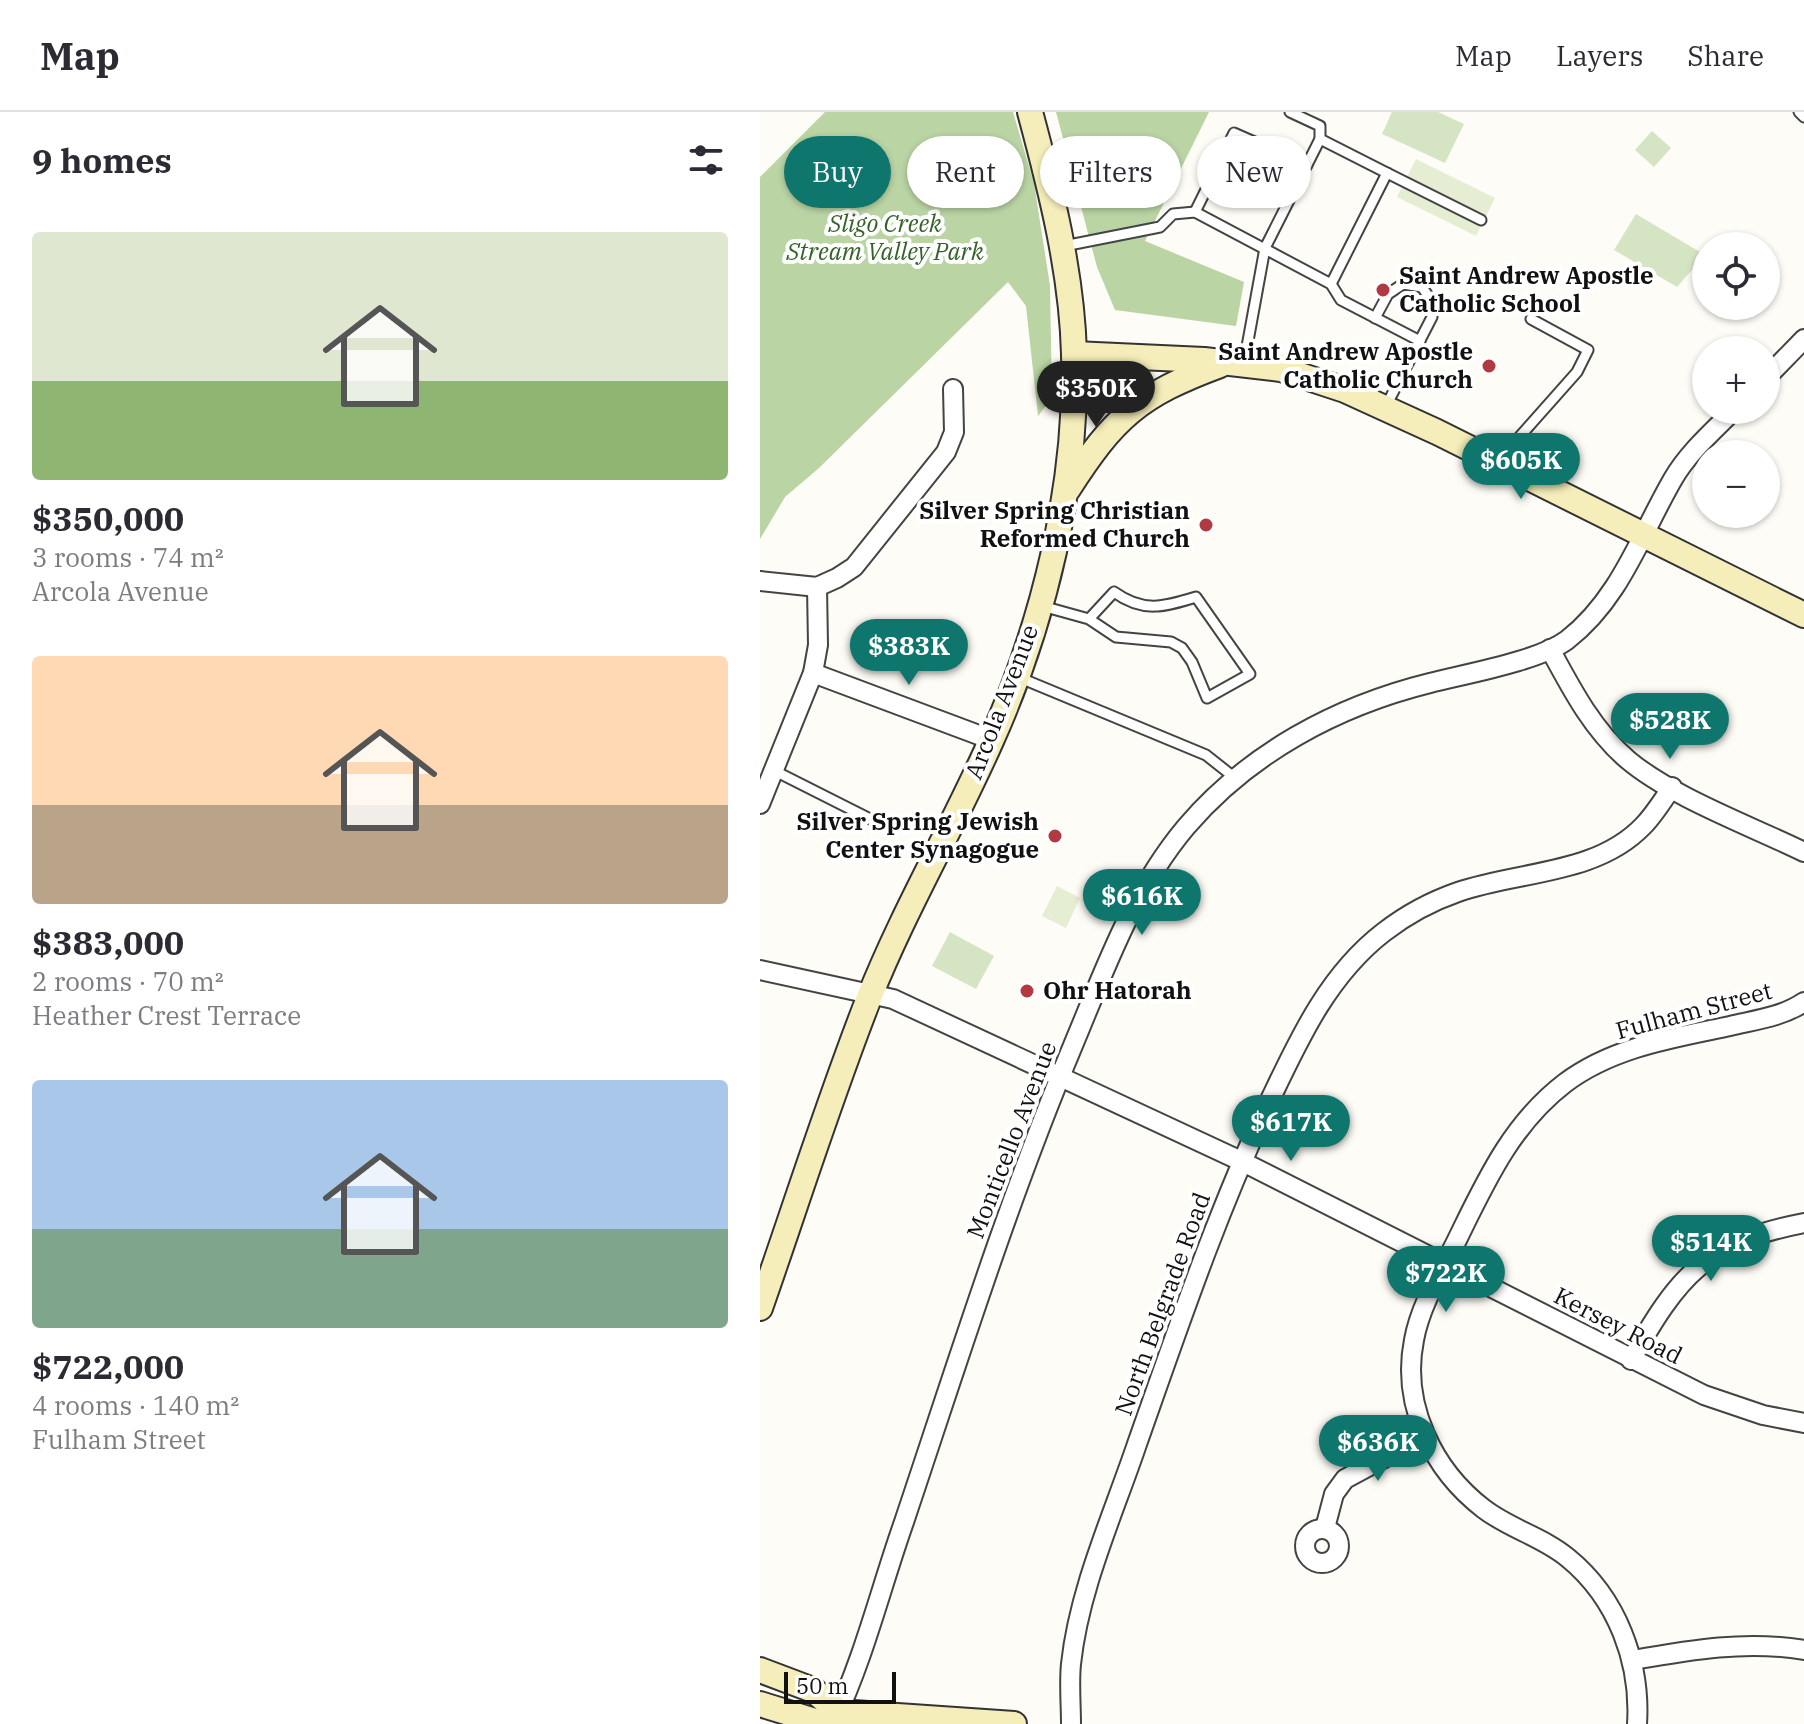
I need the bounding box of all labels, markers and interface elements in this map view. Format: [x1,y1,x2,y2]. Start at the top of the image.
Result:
text: Map [40,31,120,80]
text: Map [1455,37,1512,74]
text: Layers [1556,37,1643,74]
text: Share [1687,37,1764,74]
chip: Buy [784,136,891,208]
chip: Rent [907,136,1024,208]
chip: Filters [1040,136,1181,208]
chip: New [1197,136,1311,208]
text: 9 homes [32,138,172,182]
icon: filters [684,138,728,182]
park label: Sligo Creek Stream Valley Park [785,207,984,267]
map controls [1692,232,1780,528]
button: locate [1692,232,1780,320]
place label: Saint Andrew Apostle Catholic School [1399,259,1654,319]
marker: Saint Andrew Apostle Catholic School [1374,281,1392,299]
icon: home [308,284,452,428]
place label: Saint Andrew Apostle Catholic Church [1218,335,1473,395]
button: + [1692,336,1780,424]
marker: Saint Andrew Apostle Catholic Church [1480,357,1498,375]
pin: $350K [1040,361,1152,429]
text: $350K [1055,370,1137,404]
pin: $605K [1465,433,1577,501]
button: − [1692,440,1780,528]
text: $605K [1480,442,1562,476]
place label: Silver Spring Christian Reformed Church [919,494,1190,554]
text: $350,000 [32,496,184,540]
marker: Silver Spring Christian Reformed Church [1197,516,1215,534]
text: 3 rooms · 74 m² [32,540,224,574]
text: Arcola Avenue [32,574,209,608]
pin: $383K [853,619,965,687]
street label: Arcola Avenue [957,620,1045,783]
text: $383K [868,628,950,662]
pin: $528K [1614,693,1726,761]
text: $528K [1629,702,1711,736]
icon: home [308,708,452,852]
place label: Silver Spring Jewish Center Synagogue [797,805,1039,865]
marker: Silver Spring Jewish Center Synagogue [1046,827,1064,845]
pin: $616K [1086,869,1198,937]
text: $616K [1101,878,1183,912]
text: $383,000 [32,920,184,964]
text: 2 rooms · 70 m² [32,964,224,998]
place label: Ohr Hatorah [1043,974,1192,1006]
street label: Fulham Street [1612,974,1775,1046]
marker: Ohr Hatorah [1018,982,1036,1000]
text: Heather Crest Terrace [32,998,301,1032]
street label: Monticello Avenue [959,1036,1063,1243]
pin: $617K [1235,1095,1347,1163]
text: $617K [1250,1104,1332,1138]
icon: home [308,1132,452,1276]
street label: North Belgrade Road [1107,1188,1217,1420]
pin: $514K [1655,1215,1767,1283]
text: $514K [1670,1224,1752,1258]
pin: $722K [1390,1246,1502,1314]
text: $722K [1405,1255,1487,1289]
street label: Kersey Road [1549,1279,1688,1371]
text: $722,000 [32,1344,184,1388]
text: 4 rooms · 140 m² [32,1388,239,1422]
pin: $636K [1322,1415,1434,1483]
text: Fulham Street [32,1422,206,1456]
text: $636K [1337,1424,1419,1458]
scale bar [784,1668,896,1704]
text: 50 m [796,1671,848,1700]

